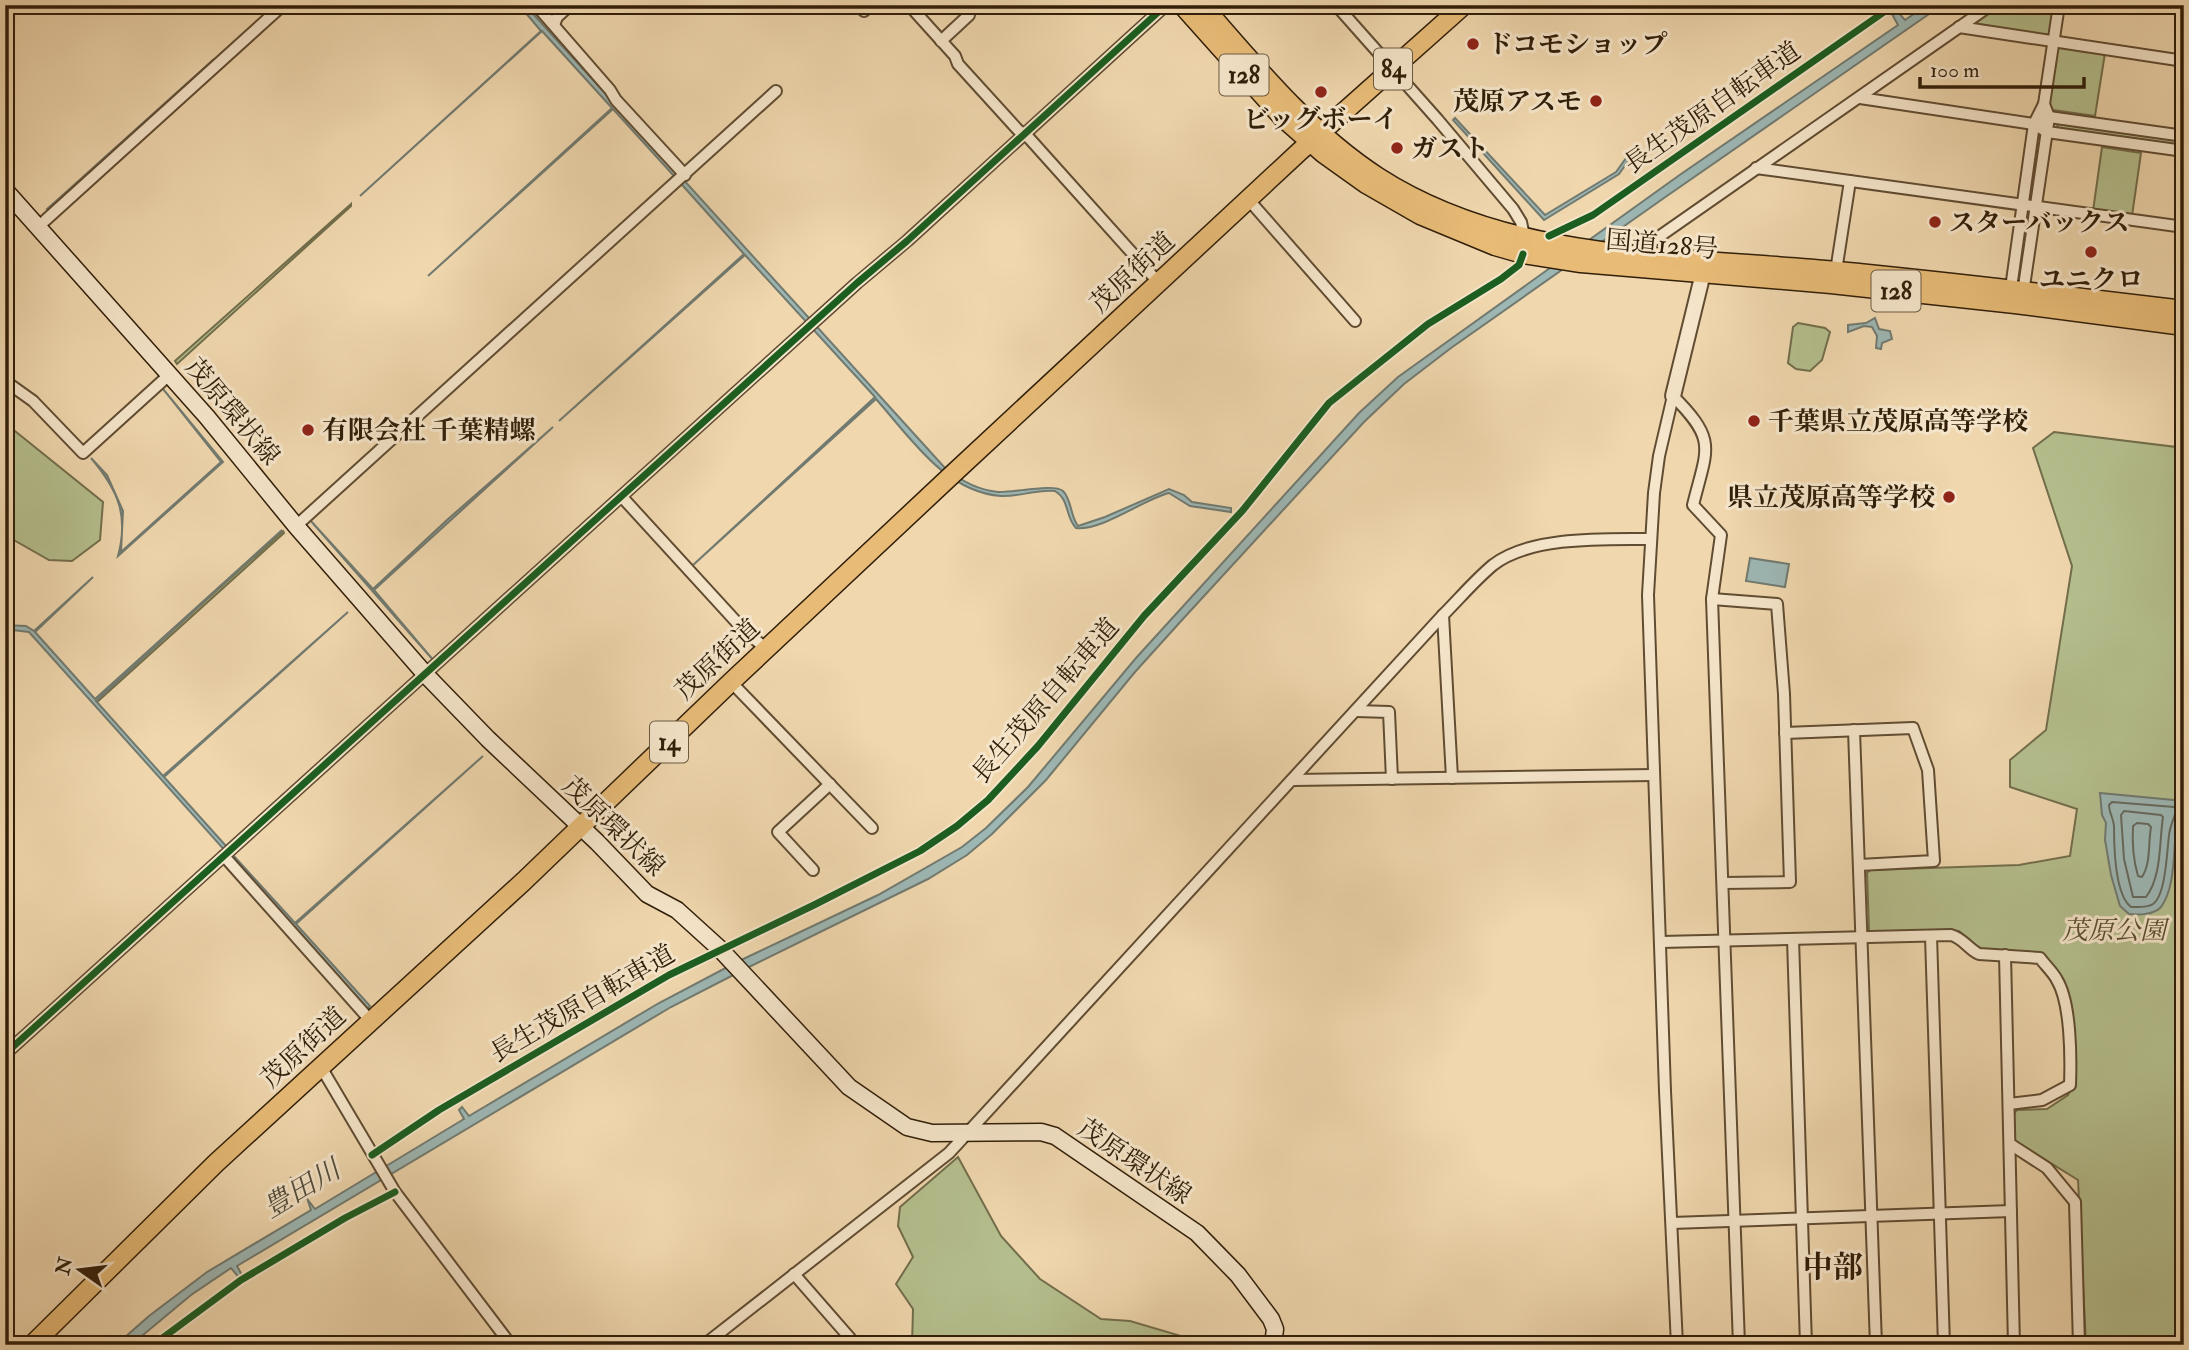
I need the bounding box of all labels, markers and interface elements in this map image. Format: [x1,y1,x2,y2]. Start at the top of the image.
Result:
place label: ドコモショップ [1487,29,1667,61]
street label: 長生茂原自転車道 [1618,35,1807,181]
marker: ドコモショップ [1465,36,1481,52]
scale bar [1920,46,2084,90]
road number: 84 [1374,48,1412,90]
road number: 128 [1220,54,1268,96]
text: 100 m [1930,57,1980,84]
marker: ビッグボーイ [1313,84,1329,100]
place label: 茂原アスモ [1453,86,1582,118]
marker: 茂原アスモ [1588,93,1604,109]
place label: ビッグボーイ [1244,104,1398,136]
place label: ガスト [1411,133,1489,165]
marker: ガスト [1389,140,1405,156]
place label: スターバックス [1949,207,2129,239]
marker: スターバックス [1927,214,1943,230]
street label: 国道128号 [1604,224,1719,266]
street label: 茂原街道 [1084,226,1182,320]
marker: ユニクロ [2083,244,2099,260]
place label: ユニクロ [2039,264,2143,296]
road number: 128 [1871,270,1920,312]
street label: 茂原環状線 [178,352,286,472]
place label: 千葉県立茂原高等学校 [1768,406,2028,438]
marker: 千葉県立茂原高等学校 [1746,413,1762,429]
place label: 有限会社 千葉精螺 [322,415,535,447]
marker: 有限会社 千葉精螺 [300,422,316,438]
place label: 県立茂原高等学校 [1727,482,1935,514]
marker: 県立茂原高等学校 [1941,489,1957,505]
street label: 長生茂原自転車道 [965,612,1126,790]
street label: 茂原街道 [669,613,767,707]
road number: 14 [650,722,688,762]
street label: 茂原環状線 [555,770,671,883]
park label: 茂原公園 [2062,915,2170,947]
street label: 長生茂原自転車道 [484,938,681,1070]
street label: 茂原街道 [255,1001,353,1095]
street label: 茂原環状線 [1072,1112,1197,1211]
water label: 豊田川 [257,1151,349,1226]
north arrow [46,1234,116,1304]
district label: 中部 [1803,1249,1863,1286]
text: N [51,1254,78,1278]

